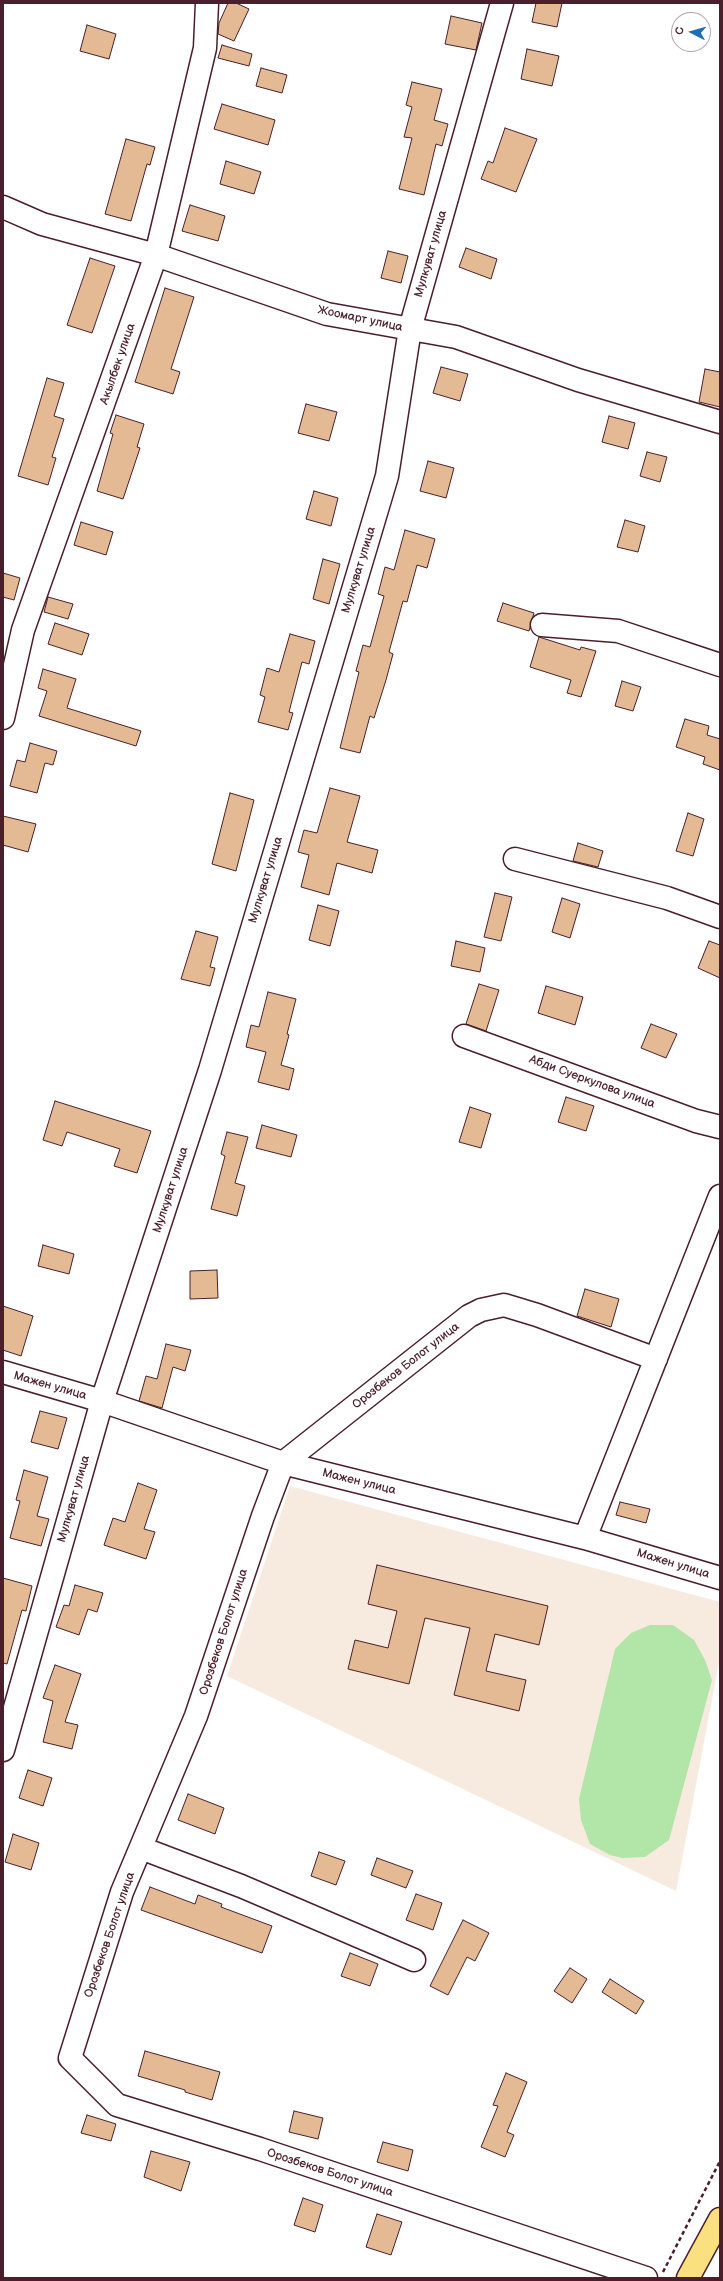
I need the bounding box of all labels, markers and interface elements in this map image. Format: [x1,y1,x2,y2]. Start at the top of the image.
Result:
north arrow [671,12,711,52]
text: С [673,26,686,35]
street label: Мулкуват улица [412,209,450,299]
street label: Жоомарт улица [316,303,404,335]
street label: Акылбек улица [97,321,139,407]
street label: Мулкуват улица [339,525,379,615]
street label: Мулкуват улица [246,835,286,925]
street label: Абди Суеркулова улица [527,1052,657,1112]
street label: Мулкуват улица [150,1145,192,1235]
street label: Орозбеков Болот улица [350,1320,462,1412]
street label: Мажен улица [12,1369,88,1403]
street label: Мулкуват улица [55,1454,93,1544]
street label: Мажен улица [321,1466,397,1498]
street label: Мажен улица [635,1546,711,1582]
street label: Орозбеков Болот улица [197,1567,251,1697]
street label: Орозбеков Болот улица [82,1870,138,2000]
street label: Орозбеков Болот улица [265,2146,395,2200]

